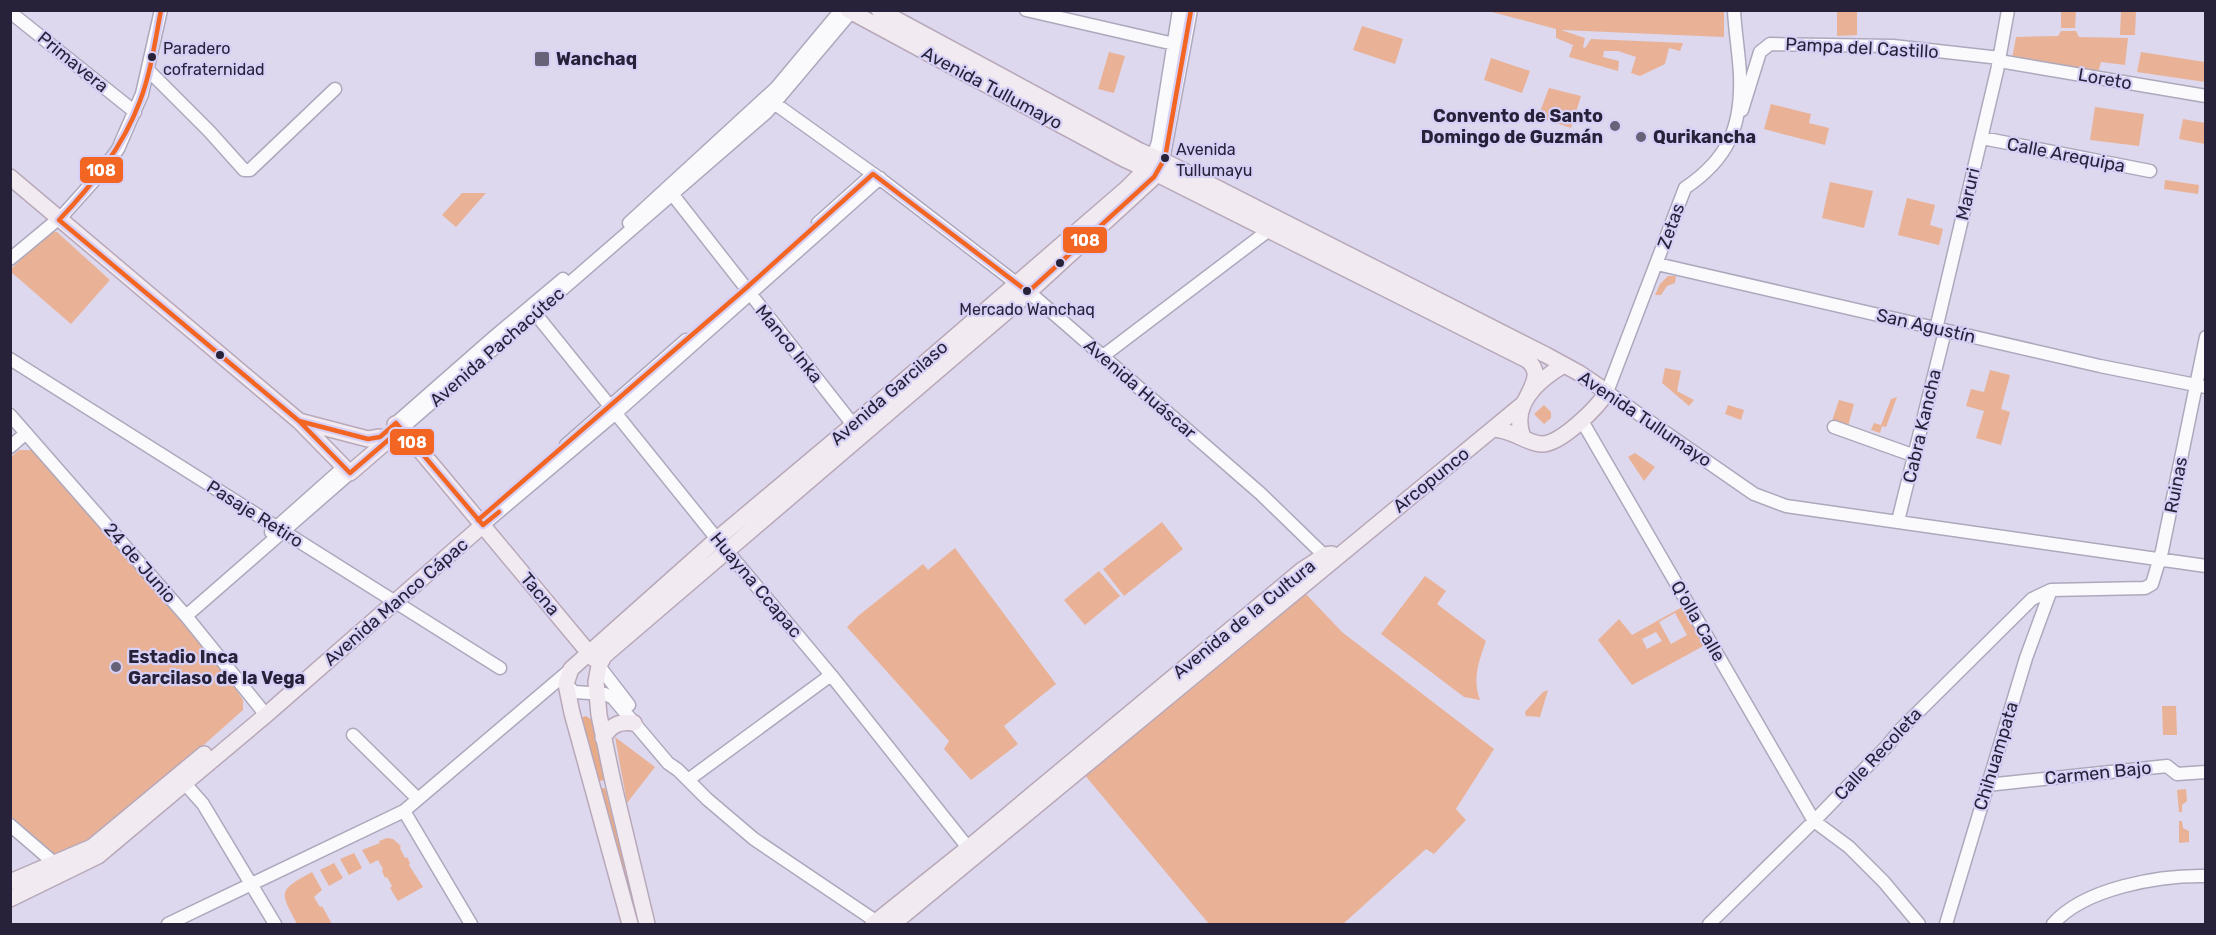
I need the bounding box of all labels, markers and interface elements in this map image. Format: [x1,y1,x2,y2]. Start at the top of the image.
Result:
street label: Primavera [33,27,113,97]
street label: Pampa del Castillo [1785,33,1939,63]
place label: Paradero cofraternidad [163,39,265,79]
street label: Avenida Tullumayo [918,42,1066,134]
place label: Wanchaq [556,48,637,70]
marker: Wanchaq [533,50,551,68]
marker: Paradero cofraternidad [146,51,158,63]
street label: Loreto [2076,63,2134,95]
place label: Convento de Santo Domingo de Guzmán [1421,105,1603,148]
marker: Convento de Santo Domingo de Guzmán [1608,119,1622,133]
place label: Qurikancha [1653,126,1756,148]
marker: Qurikancha [1634,130,1648,144]
street label: Calle Arequipa [2005,133,2127,177]
place label: Avenida Tullumayu [1176,140,1252,180]
marker: Avenida Tullumayu [1159,152,1171,164]
line badge: 108 [79,156,124,184]
text: 108 [86,161,116,180]
street label: Maruri [1951,166,1985,222]
street label: Zetas [1653,200,1689,252]
line badge: 108 [1062,226,1108,254]
text: 108 [1070,231,1100,250]
unlabelled marker [1054,257,1066,269]
street label: Avenida Pachacútec [425,282,569,412]
marker: Mercado Wanchaq [1021,285,1033,297]
street label: Manco Inka [751,300,827,388]
place label: Mercado Wanchaq [959,300,1095,319]
street label: San Agustín [1874,304,1978,348]
street label: Avenida Huáscar [1080,334,1201,444]
street label: Avenida Garcilaso [826,336,952,450]
unlabelled marker [214,349,226,361]
street label: Avenida Tullumayo [1574,366,1716,472]
street label: Cabra Kancha [1898,367,1946,485]
line badge: 108 [389,428,435,456]
text: 108 [397,433,427,452]
street label: Arcopunco [1388,443,1474,517]
street label: Ruinas [2160,455,2192,515]
street label: Pasaje Retiro [203,476,307,552]
street label: 24 de Junio [99,518,181,608]
street label: Huayna Ccapac [705,528,807,642]
street label: Avenida Manco Cápac [319,533,473,671]
street label: Avenida de la Cultura [1168,555,1320,683]
street label: Tacna [516,568,564,620]
street label: Q'olla Calle [1666,577,1730,665]
place label: Estadio Inca Garcilaso de la Vega [128,646,305,689]
marker: Estadio Inca Garcilaso de la Vega [109,660,123,674]
street label: Chihuampata [1969,699,2023,813]
street label: Calle Recoleta [1830,703,1926,805]
street label: Carmen Bajo [2044,756,2152,790]

